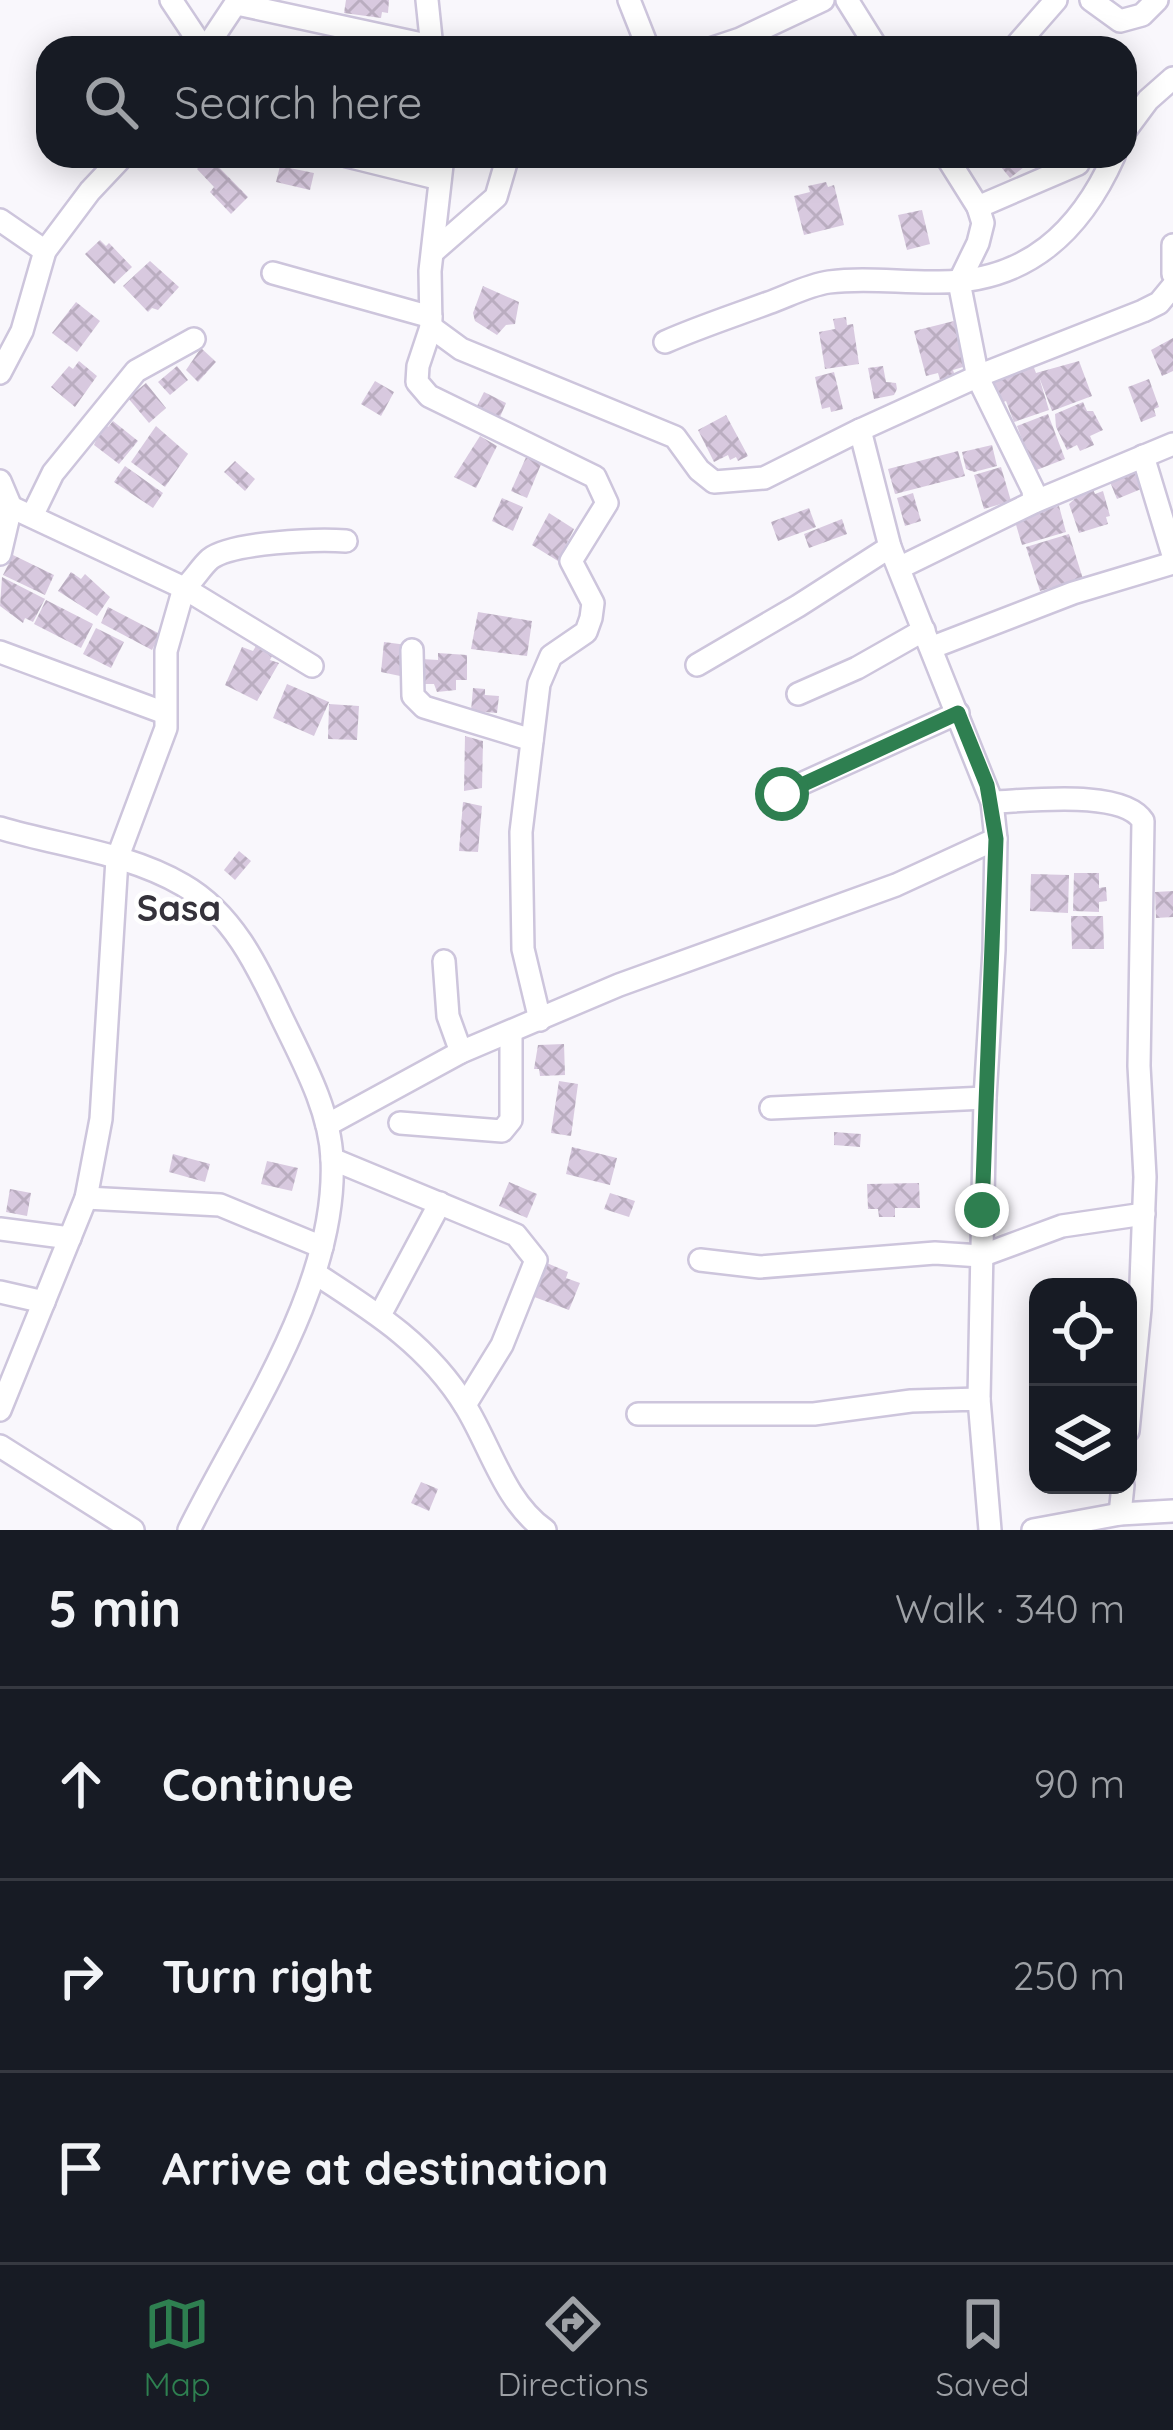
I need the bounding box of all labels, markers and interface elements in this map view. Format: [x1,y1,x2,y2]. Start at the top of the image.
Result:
search box [36,36,1137,168]
icon: search [78,69,144,135]
text: Search here [174,74,422,130]
route start [755,767,809,821]
district label: Sasa [137,885,221,930]
route end [955,1183,1009,1237]
map controls [1029,1278,1137,1494]
button: locate [1029,1278,1137,1386]
button: layers [1029,1386,1137,1494]
text: 5 min [48,1576,181,1640]
text: Walk · 340 m [895,1584,1125,1633]
icon: ahead [48,1751,114,1817]
text: Continue [162,1756,354,1812]
text: 90 m [1034,1759,1125,1808]
icon: right [48,1943,114,2009]
text: Turn right [162,1948,374,2004]
text: 250 m [1013,1951,1125,2000]
icon: arrive [48,2135,114,2201]
text: Arrive at destination [162,2140,608,2196]
tab: Map [143,2291,211,2404]
tab: Directions [497,2291,649,2404]
tab: Saved [936,2291,1030,2404]

